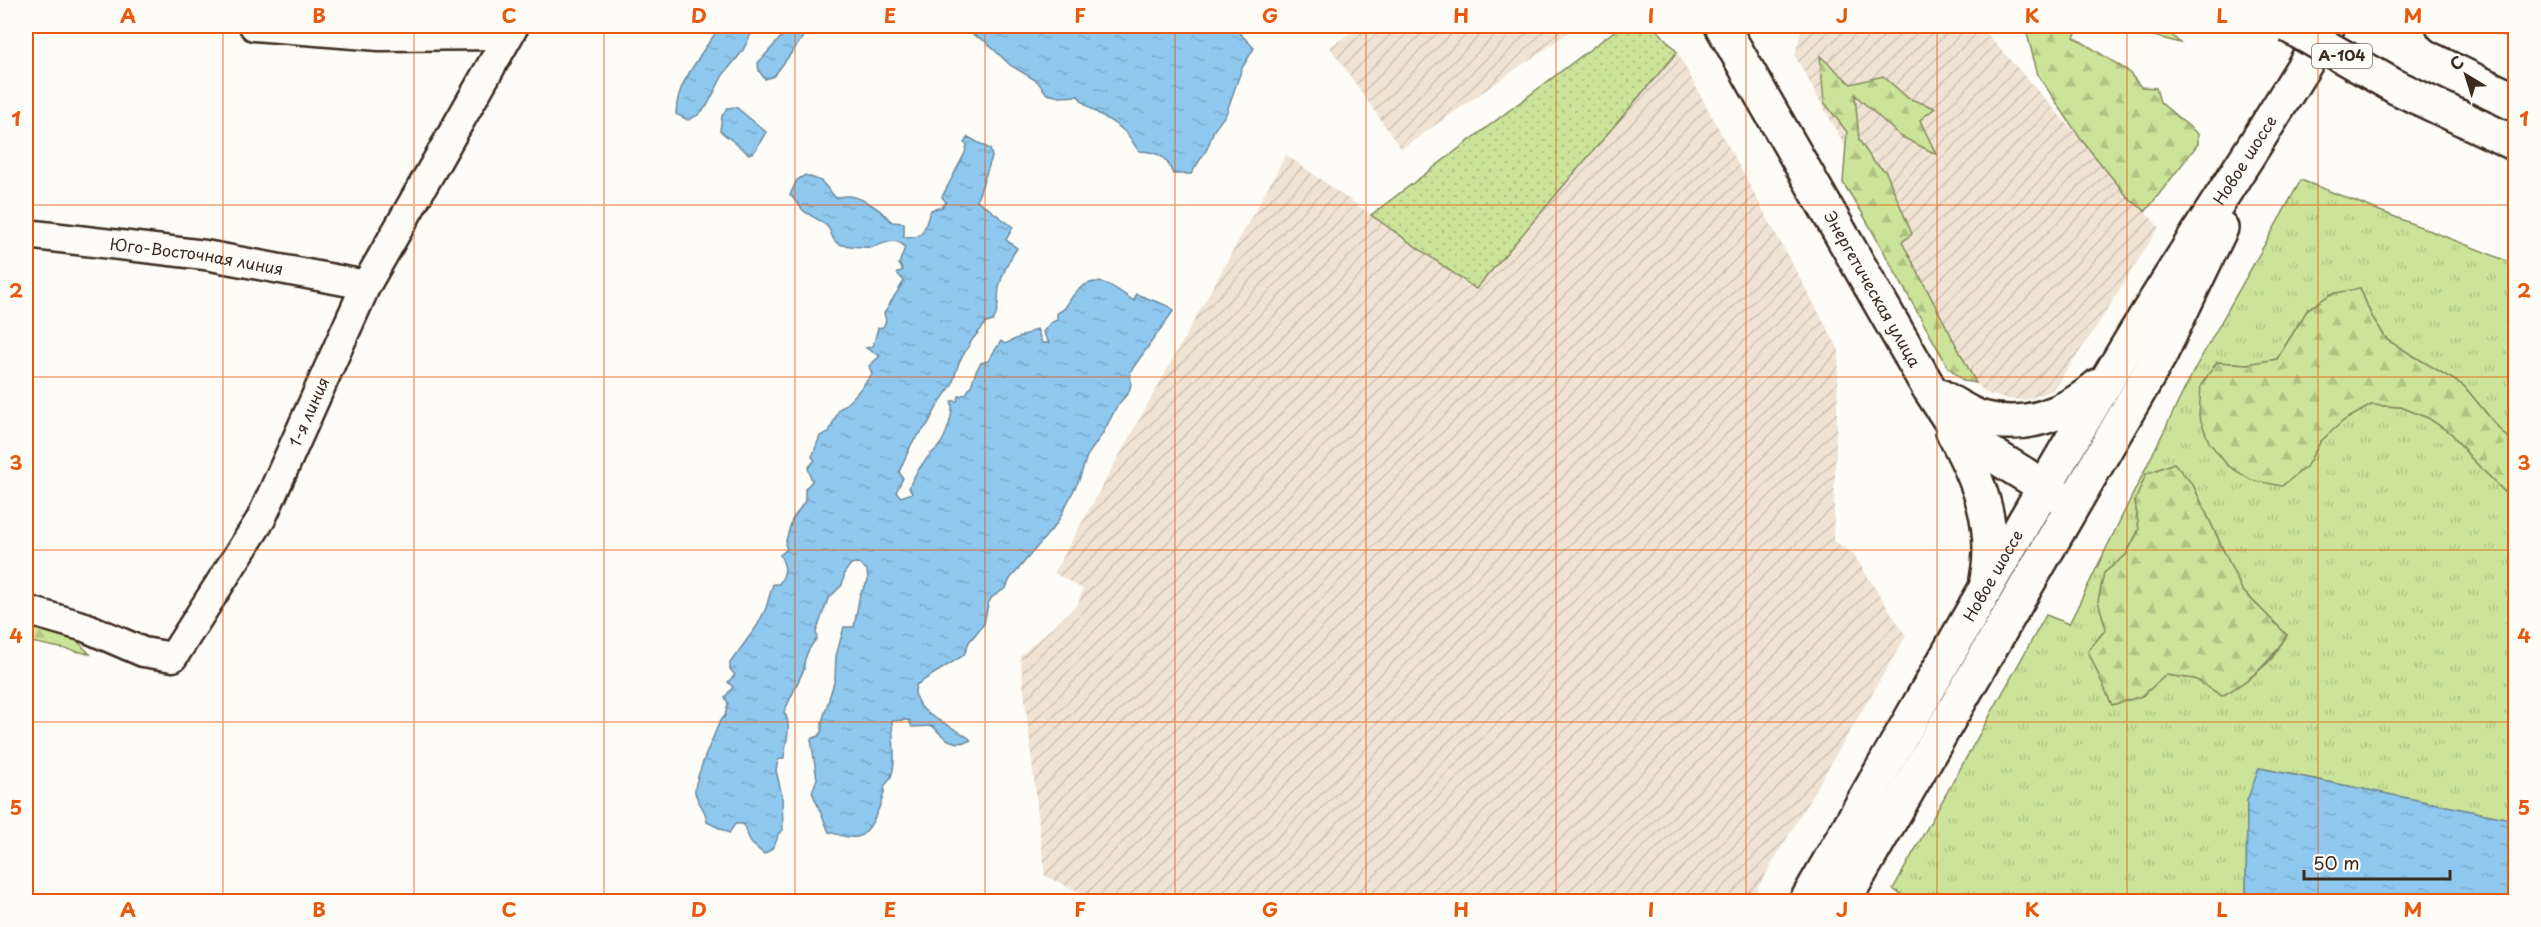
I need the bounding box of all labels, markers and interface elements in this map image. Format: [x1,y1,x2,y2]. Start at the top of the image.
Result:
text: A [120,0,136,30]
text: B [312,0,326,30]
text: C [501,0,517,30]
text: D [691,0,707,30]
text: E [884,0,896,30]
text: F [1074,0,1086,30]
text: G [1262,0,1278,30]
text: H [1453,0,1469,30]
text: I [1648,0,1654,30]
text: J [1836,0,1848,30]
text: K [2025,0,2040,30]
text: L [2216,0,2228,30]
text: M [2404,0,2422,30]
road number: А-104 [2312,44,2372,68]
north arrow [2436,45,2496,105]
text: С [2444,49,2468,76]
text: 1 [11,103,21,133]
text: 1 [2519,103,2529,133]
street label: Новое шоссе [2206,110,2282,209]
street label: Энергетическая улица [1819,206,1928,371]
street label: Юго-Восточная линия [109,231,285,280]
text: 2 [9,275,23,305]
text: 2 [2517,275,2531,305]
street label: 1-я линия [282,373,334,450]
text: 3 [9,447,23,477]
text: 3 [2517,447,2531,477]
street label: Новое шоссе [1956,525,2028,626]
text: 4 [9,620,23,650]
text: 4 [2517,620,2531,650]
text: 5 [10,792,22,822]
text: 5 [2518,792,2530,822]
scale bar [2304,843,2450,881]
text: 50 m [2313,849,2360,876]
text: A [120,894,136,924]
text: B [312,894,326,924]
text: C [501,894,517,924]
text: D [691,894,707,924]
text: E [884,894,896,924]
text: F [1074,894,1086,924]
text: G [1262,894,1278,924]
text: H [1453,894,1469,924]
text: I [1648,894,1654,924]
text: J [1836,894,1848,924]
text: K [2025,894,2040,924]
text: L [2216,894,2228,924]
text: M [2404,894,2422,924]

